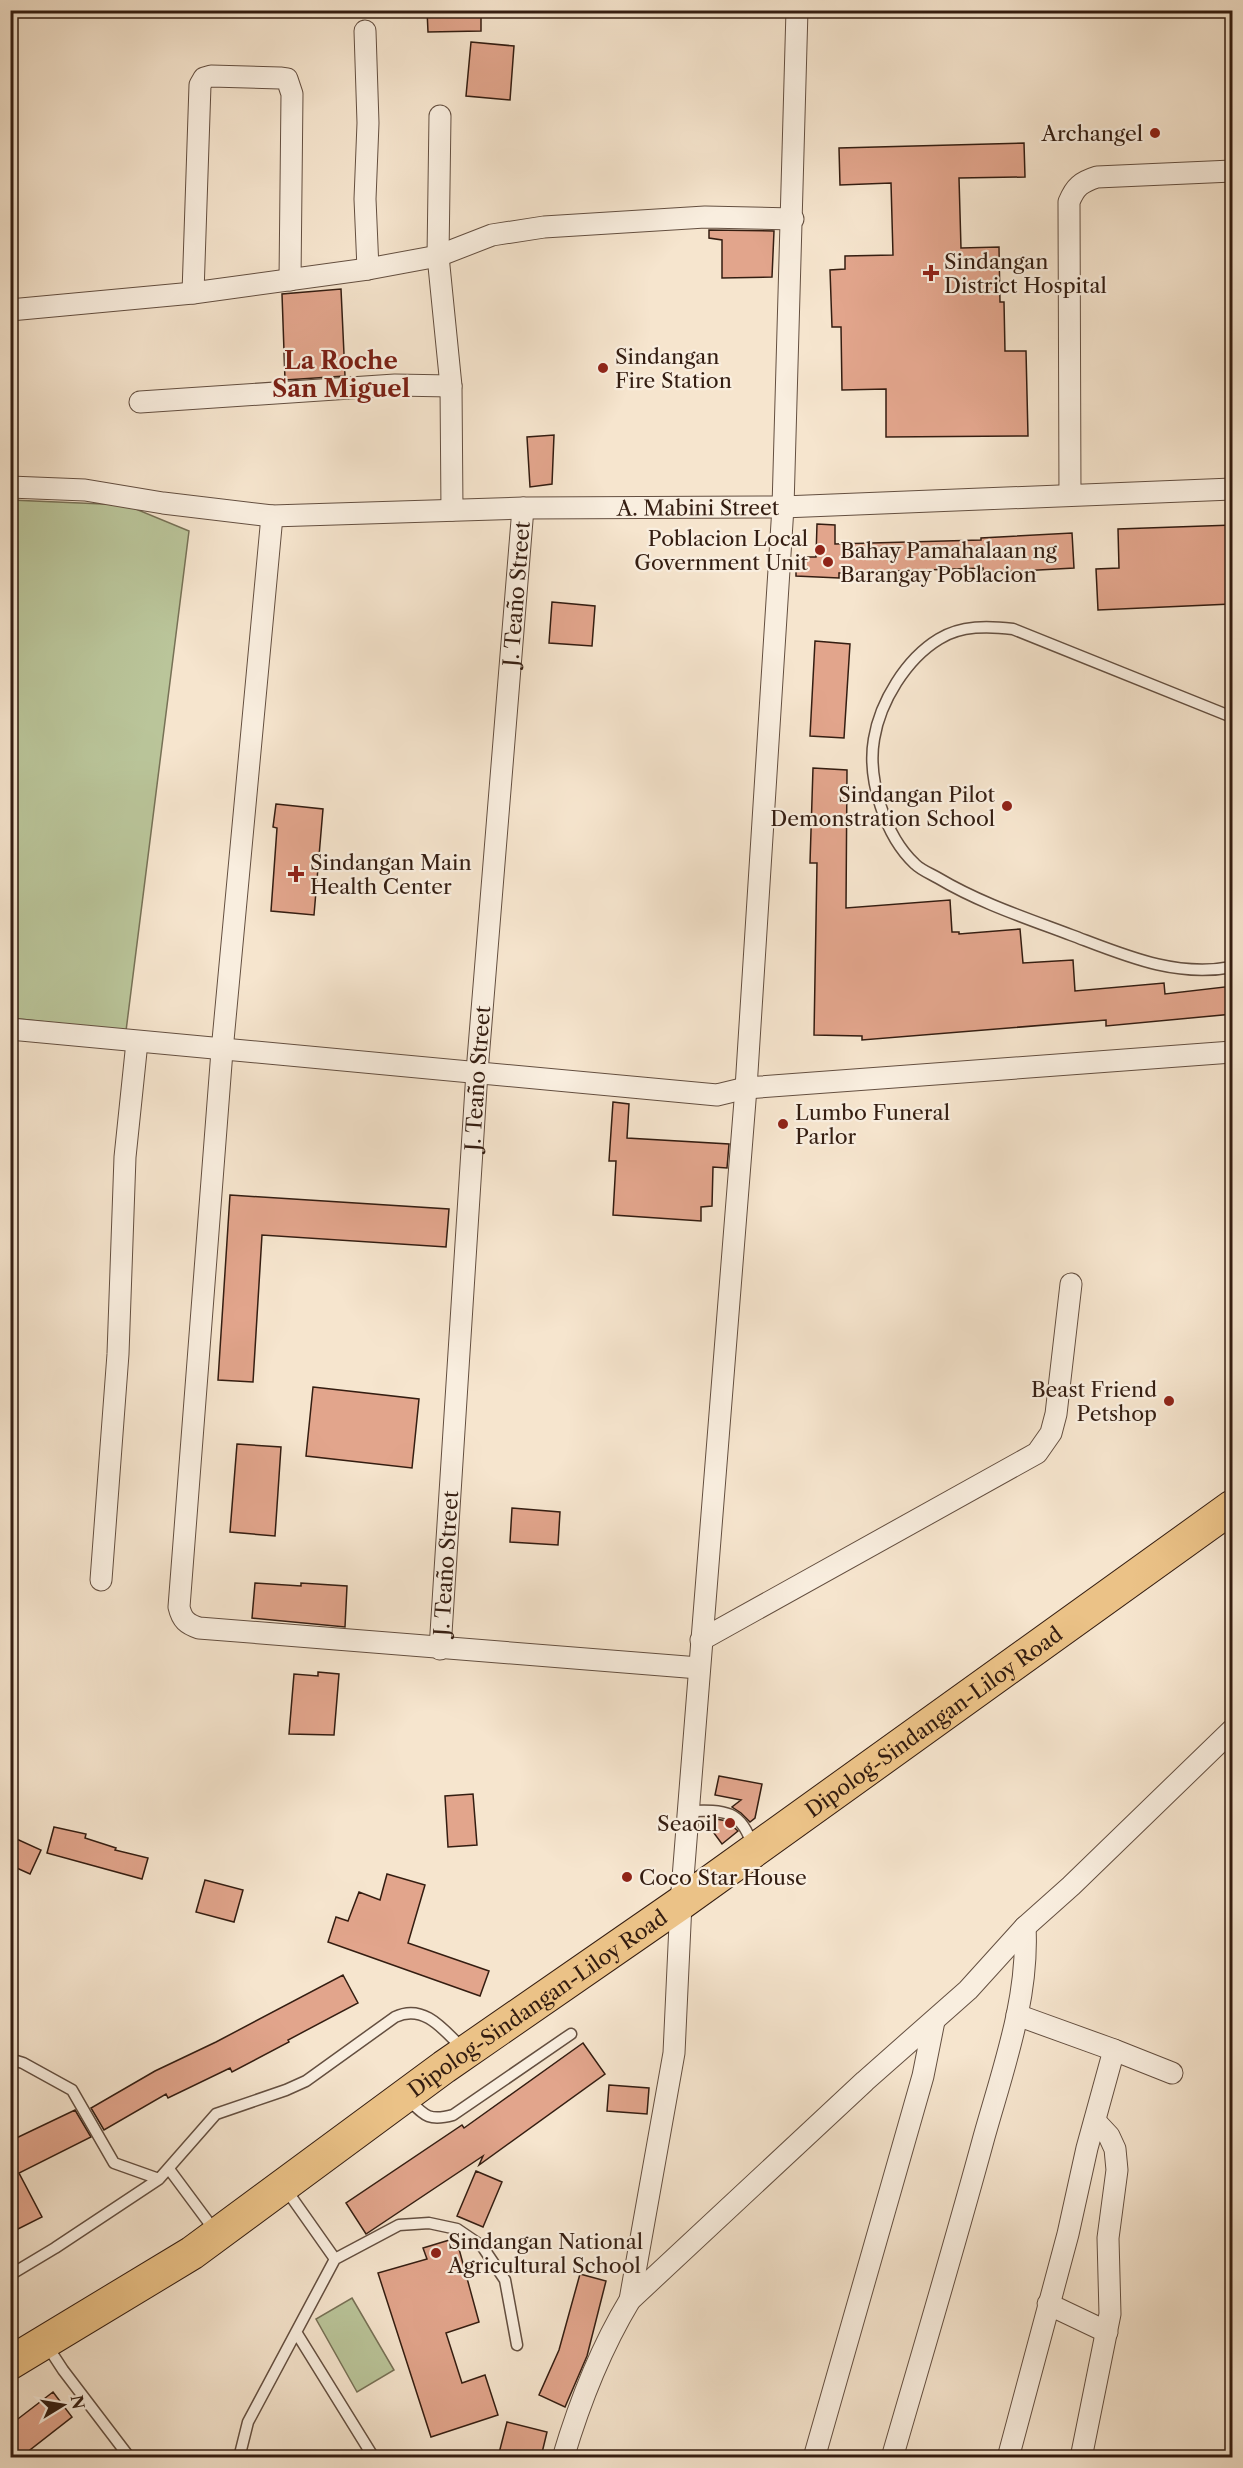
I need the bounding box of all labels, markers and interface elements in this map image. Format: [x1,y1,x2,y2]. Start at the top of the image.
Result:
place label: Archangel [1040,121,1143,146]
marker: Archangel [1148,126,1162,140]
place label: Sindangan District Hospital [944,249,1107,298]
marker: Sindangan District Hospital [922,264,940,282]
place label: Sindangan Fire Station [615,344,732,393]
district label: La Roche San Miguel [272,346,410,403]
marker: Sindangan Fire Station [596,361,610,375]
street label: A. Mabini Street [616,495,780,520]
street label: J. Teaño Street [497,520,534,670]
place label: Poblacion Local Government Unit [634,526,809,575]
place label: Bahay Pamahalaan ng Barangay Poblacion [840,538,1058,587]
marker: Poblacion Local Government Unit [813,543,827,557]
marker: Bahay Pamahalaan ng Barangay Poblacion [821,555,835,569]
place label: Sindangan Pilot Demonstration School [770,782,996,831]
marker: Sindangan Pilot Demonstration School [1000,799,1014,813]
place label: Sindangan Main Health Center [310,850,472,899]
marker: Sindangan Main Health Center [287,865,305,883]
street label: J. Teaño Street [459,1004,495,1155]
place label: Lumbo Funeral Parlor [795,1100,950,1149]
marker: Lumbo Funeral Parlor [776,1117,790,1131]
place label: Beast Friend Petshop [1031,1377,1157,1426]
marker: Beast Friend Petshop [1162,1394,1176,1408]
street label: J. Teaño Street [428,1489,463,1640]
street label: Dipolog-Sindangan-Liloy Road [800,1621,1067,1822]
place label: Seaoil [657,1811,718,1836]
marker: Seaoil [723,1816,737,1830]
place label: Coco Star House [639,1865,807,1890]
marker: Coco Star House [620,1870,634,1884]
street label: Dipolog-Sindangan-Liloy Road [403,1904,672,2102]
place label: Sindangan National Agricultural School [447,2229,643,2278]
marker: Sindangan National Agricultural School [429,2246,443,2260]
north arrow [33,2375,93,2435]
text: N [67,2393,89,2411]

